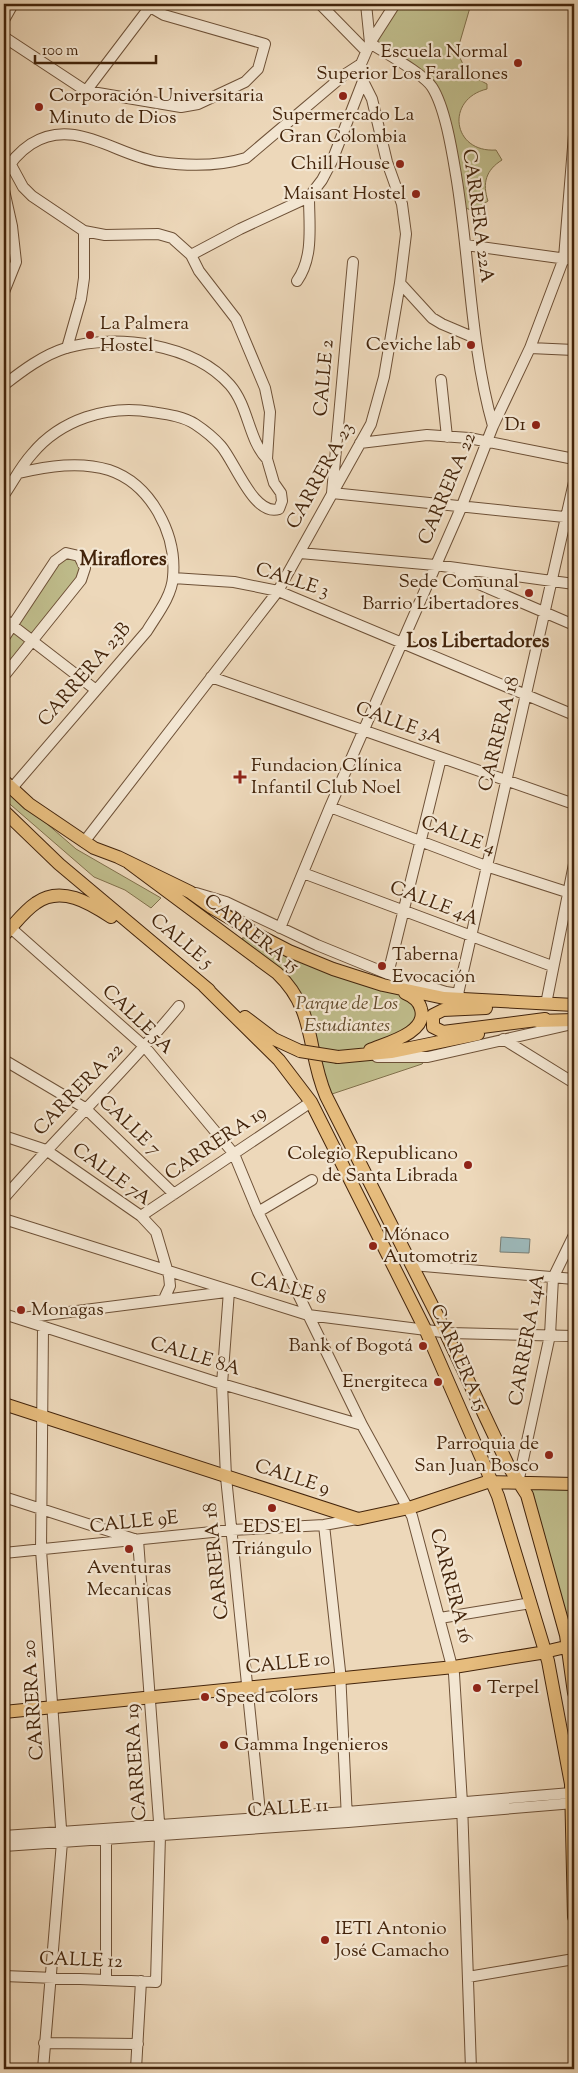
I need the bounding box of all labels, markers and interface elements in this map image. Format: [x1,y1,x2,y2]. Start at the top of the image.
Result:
scale bar [35,32,156,64]
place label: Escuela Normal Superior Los Farallones [316,39,508,88]
text: 100 m [42,41,79,62]
marker: Escuela Normal Superior Los Farallones [512,57,524,69]
place label: Corporación Universitaria Minuto de Dios [49,83,264,132]
marker: Supermercado La Gran Colombia [337,90,349,102]
marker: Corporación Universitaria Minuto de Dios [33,101,45,113]
place label: Supermercado La Gran Colombia [272,102,415,151]
street label: CARRERA 22A [454,147,500,285]
place label: Chill House [291,151,390,178]
marker: Chill House [394,158,406,170]
place label: Maisant Hostel [283,181,406,208]
marker: Maisant Hostel [410,188,422,200]
place label: La Palmera Hostel [100,311,189,360]
marker: La Palmera Hostel [84,329,96,341]
place label: Ceviche lab [366,332,461,359]
street label: CALLE 2 [308,338,342,418]
marker: Ceviche lab [465,339,477,351]
place label: D1 [504,412,527,439]
street label: CARRERA 23 [280,418,362,534]
marker: D1 [530,419,542,431]
street label: CARRERA 22 [412,429,484,549]
district label: Miraflores [79,546,167,575]
street label: CALLE 3 [252,556,332,606]
place label: Sede Comunal Barrio Libertadores [362,569,519,618]
marker: Sede Comunal Barrio Libertadores [523,587,535,599]
street label: CARRERA 23B [32,617,138,733]
district label: Los Libertadores [407,628,550,657]
street label: CARRERA 18 [473,674,527,794]
street label: CALLE 3A [351,696,447,753]
place label: Fundacion Clínica Infantil Club Noel [251,753,402,802]
marker: Fundacion Clínica Infantil Club Noel [233,770,247,784]
street label: CALLE 4 [417,809,500,863]
street label: CALLE 4A [386,875,483,934]
street label: CARRERA 15 [197,888,305,980]
street label: CALLE 5 [144,908,219,977]
place label: Taberna Evocación [392,942,476,991]
marker: Taberna Evocación [376,960,388,972]
street label: CALLE 5A [95,979,179,1061]
park label: Parque de Los Estudiantes [296,991,398,1040]
street label: CARRERA 22 [28,1038,130,1142]
street label: CALLE 7 [92,1089,167,1163]
street label: CARRERA 19 [160,1100,272,1188]
street label: CALLE 7A [66,1137,157,1213]
place label: Colegio Republicano de Santa Librada [287,1141,458,1190]
marker: Colegio Republicano de Santa Librada [462,1159,474,1171]
place label: Mónaco Automotriz [383,1222,478,1271]
marker: Mónaco Automotriz [367,1240,379,1252]
street label: CALLE 8 [247,1266,329,1312]
street label: CARRERA 14A [503,1271,553,1408]
place label: Monagas [31,1297,104,1324]
street label: CARRERA 15 [422,1300,494,1416]
marker: Monagas [15,1304,27,1316]
street label: CALLE 8A [147,1330,244,1384]
place label: Bank of Bogotá [289,1333,413,1360]
marker: Bank of Bogotá [417,1340,429,1352]
place label: Energiteca [342,1369,428,1396]
marker: Energiteca [432,1376,444,1388]
place label: Parroquia de San Juan Bosco [414,1431,539,1480]
marker: Parroquia de San Juan Bosco [543,1449,555,1461]
street label: CALLE 9 [251,1453,333,1503]
street label: CARRERA 18 [197,1501,237,1621]
marker: EDS El Triángulo [266,1502,278,1514]
street label: CALLE 9E [88,1505,180,1541]
place label: EDS El Triángulo [232,1514,312,1563]
street label: CARRERA 16 [422,1526,478,1646]
marker: Aventuras Mecanicas [123,1543,135,1555]
place label: Aventuras Mecanicas [87,1555,171,1604]
street label: CARRERA 20 [16,1639,52,1761]
street label: CALLE 10 [244,1646,332,1682]
place label: Terpel [487,1675,539,1702]
marker: Terpel [471,1682,483,1694]
place label: Speed colors [215,1684,318,1711]
marker: Speed colors [199,1691,211,1703]
street label: CARRERA 19 [119,1703,155,1821]
place label: Gamma Ingenieros [234,1732,388,1759]
marker: Gamma Ingenieros [218,1739,230,1751]
street label: CALLE 11 [247,1793,330,1825]
place label: IETI Antonio José Camacho [334,1916,449,1965]
marker: IETI Antonio José Camacho [319,1934,331,1946]
street label: CALLE 12 [39,1946,123,1976]

